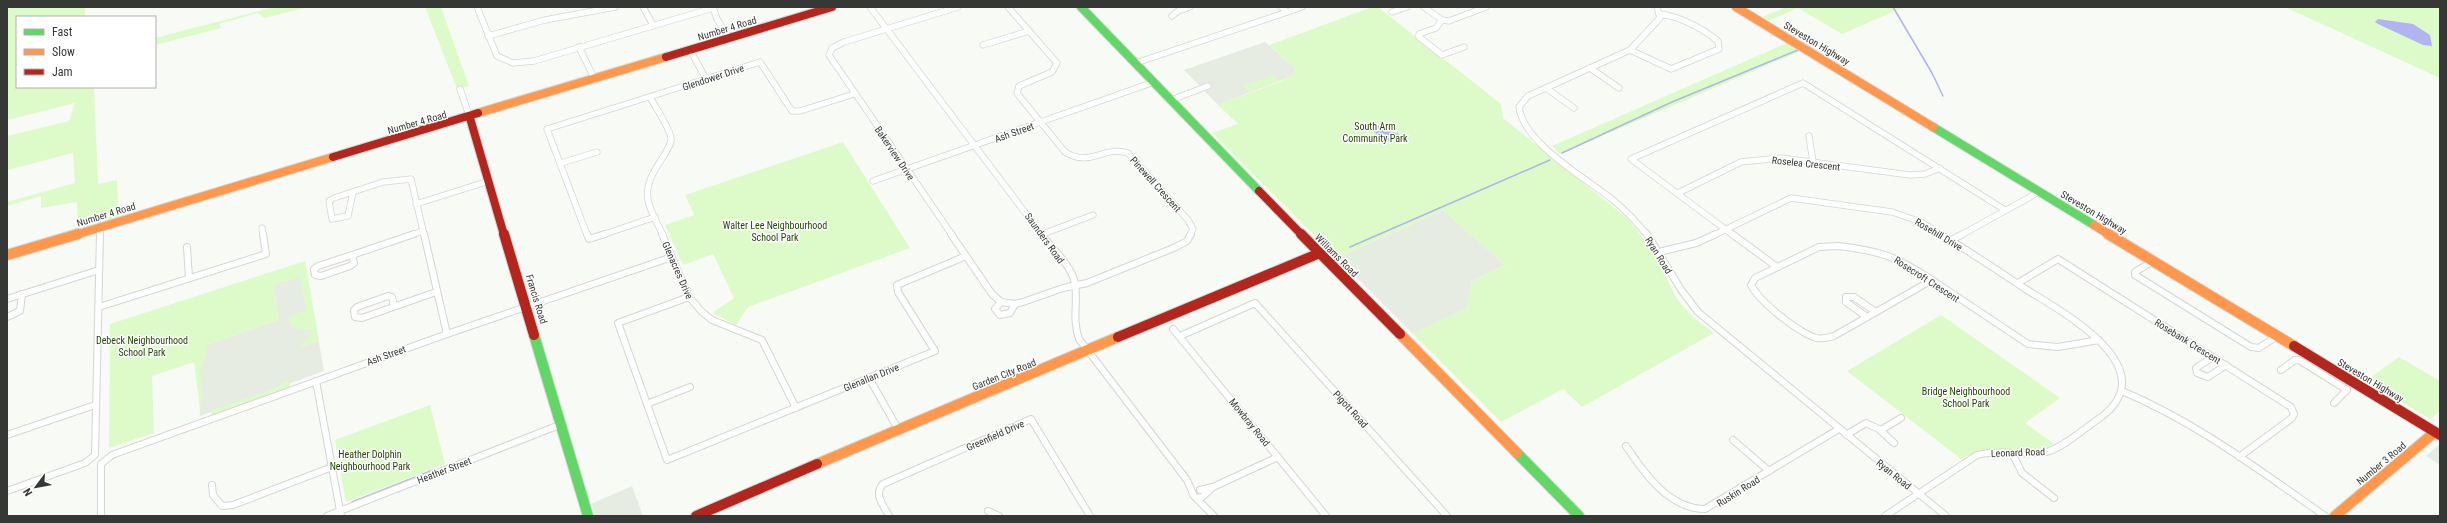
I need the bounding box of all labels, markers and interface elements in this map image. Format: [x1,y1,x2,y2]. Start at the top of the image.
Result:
street label: Number 4 Road [696,14,758,43]
legend [16,16,156,88]
street label: Steveston Highway [1782,19,1852,67]
text: Fast [52,25,73,39]
text: Slow [52,45,75,59]
street label: Glendower Drive [681,62,746,93]
text: Jam [52,65,73,79]
street label: Number 4 Road [386,109,448,136]
street label: Ash Street [993,120,1035,145]
park label: South Arm Community Park [1343,121,1408,144]
street label: Bakerview Drive [873,124,917,183]
street label: Pinewell Crescent [1128,154,1183,214]
street label: Roselea Crescent [1771,154,1841,173]
street label: Steveston Highway [2059,188,2129,236]
street label: Number 4 Road [75,200,137,229]
street label: Saunders Road [1023,211,1066,266]
street label: Rosehill Drive [1913,216,1965,253]
park label: Walter Lee Neighbourhood School Park [723,220,827,243]
street label: Williams Road [1313,232,1360,279]
street label: Ryan Road [1643,235,1674,276]
street label: Glenacres Drive [660,240,695,301]
street label: Rosecroft Crescent [1892,254,1961,305]
street label: Francis Road [524,273,549,325]
street label: Rosebank Crescent [2153,317,2223,366]
park label: Debeck Neighbourhood School Park [96,335,188,358]
street label: Ash Street [365,343,407,368]
street label: Steveston Highway [2336,356,2406,404]
street label: Garden City Road [971,357,1038,392]
street label: Glenallan Drive [842,361,901,394]
park label: Bridge Neighbourhood School Park [1922,386,2010,409]
street label: Pigott Road [1331,389,1370,430]
street label: Mowbray Road [1227,396,1272,448]
street label: Greenfield Drive [965,418,1026,453]
street label: Number 3 Road [2354,440,2408,487]
street label: Leonard Road [1991,446,2045,459]
park label: Heather Dolphin Neighbourhood Park [330,449,411,472]
street label: Heather Street [416,455,473,486]
street label: Ryan Road [1874,457,1913,492]
north arrow [16,467,56,507]
street label: Ruskin Road [1715,474,1762,509]
text: N [21,486,35,498]

